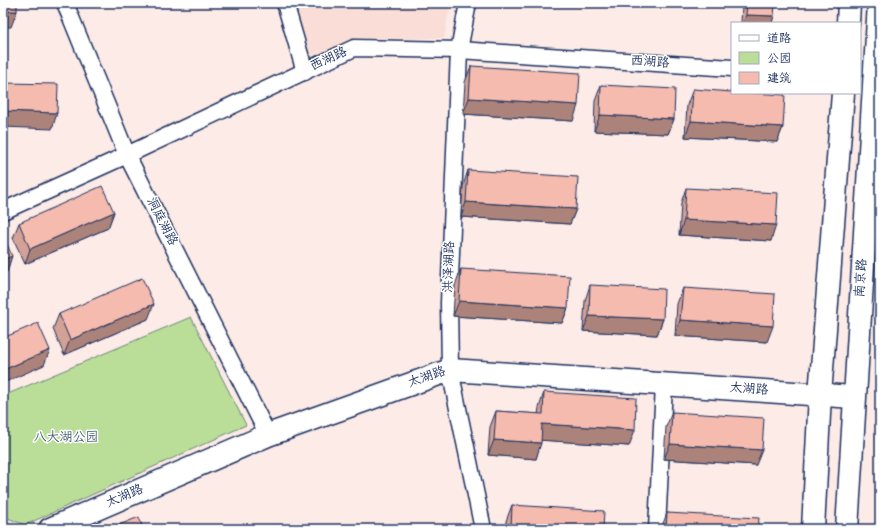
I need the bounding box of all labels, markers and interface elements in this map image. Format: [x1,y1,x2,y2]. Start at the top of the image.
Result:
legend [731,22,861,94]
text: 道路 [767,32,791,47]
street label: 西湖路 [308,44,350,75]
text: 公园 [767,52,791,67]
street label: 西湖路 [630,53,670,72]
text: 建筑 [767,72,791,87]
street label: 洞庭湖路 [143,195,180,249]
street label: 洪泽湖路 [441,241,458,293]
street label: 南京路 [852,258,871,298]
street label: 太湖路 [406,364,448,391]
street label: 太湖路 [729,380,769,399]
park label: 八大湖公园 [33,430,99,446]
street label: 太湖路 [104,482,146,512]

